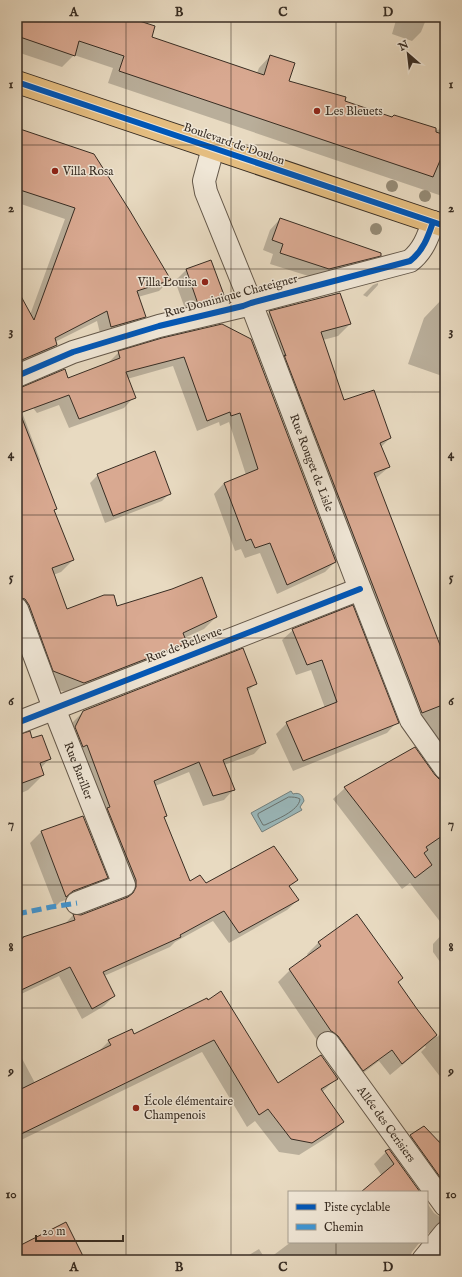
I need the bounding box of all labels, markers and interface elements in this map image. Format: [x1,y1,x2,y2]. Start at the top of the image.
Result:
text: A [69,4,80,21]
text: B [175,4,184,21]
text: C [278,4,288,21]
text: D [383,4,394,21]
north arrow [388,34,428,74]
text: N [395,37,412,55]
text: 1 [9,76,14,93]
text: 1 [449,76,454,93]
place label: Les Bleuets [325,104,383,119]
marker: Les Bleuets [312,106,322,116]
street label: Boulevard de Doulon [181,120,287,169]
place label: Villa Rosa [62,164,114,179]
marker: Villa Rosa [50,166,60,176]
text: 2 [8,200,14,217]
text: 2 [448,200,454,217]
street label: Rue Dominique Chateigner [163,271,300,322]
place label: Villa Louisa [137,275,198,290]
marker: Villa Louisa [200,277,210,287]
text: 3 [9,323,14,340]
text: 3 [449,323,454,340]
street label: Rue Rouget de Lisle [286,412,337,514]
text: 4 [8,446,15,463]
text: 4 [448,446,455,463]
text: 5 [9,569,14,586]
text: 5 [449,569,454,586]
street label: Rue de Bellevue [144,623,225,666]
text: 6 [8,693,14,710]
text: 6 [448,693,454,710]
street label: Rue Bariller [61,740,97,802]
text: 7 [8,816,14,833]
text: 7 [448,816,454,833]
text: 8 [8,939,14,956]
text: 8 [448,939,454,956]
text: 9 [7,1063,14,1080]
text: 9 [447,1063,454,1080]
street label: Allée des Cerisiers [353,1082,419,1165]
place label: École élémentaire Champenois [144,1093,234,1124]
marker: École élémentaire Champenois [131,1103,141,1113]
text: 10 [5,1186,17,1203]
text: 10 [445,1186,457,1203]
legend [288,1191,428,1243]
text: Piste cyclable [324,1200,391,1215]
scale bar [36,1217,123,1243]
text: Chemin [324,1220,364,1235]
text: 20 m [42,1224,65,1239]
text: A [69,1259,80,1276]
text: B [175,1259,184,1276]
text: C [278,1259,288,1276]
text: D [383,1259,394,1276]

